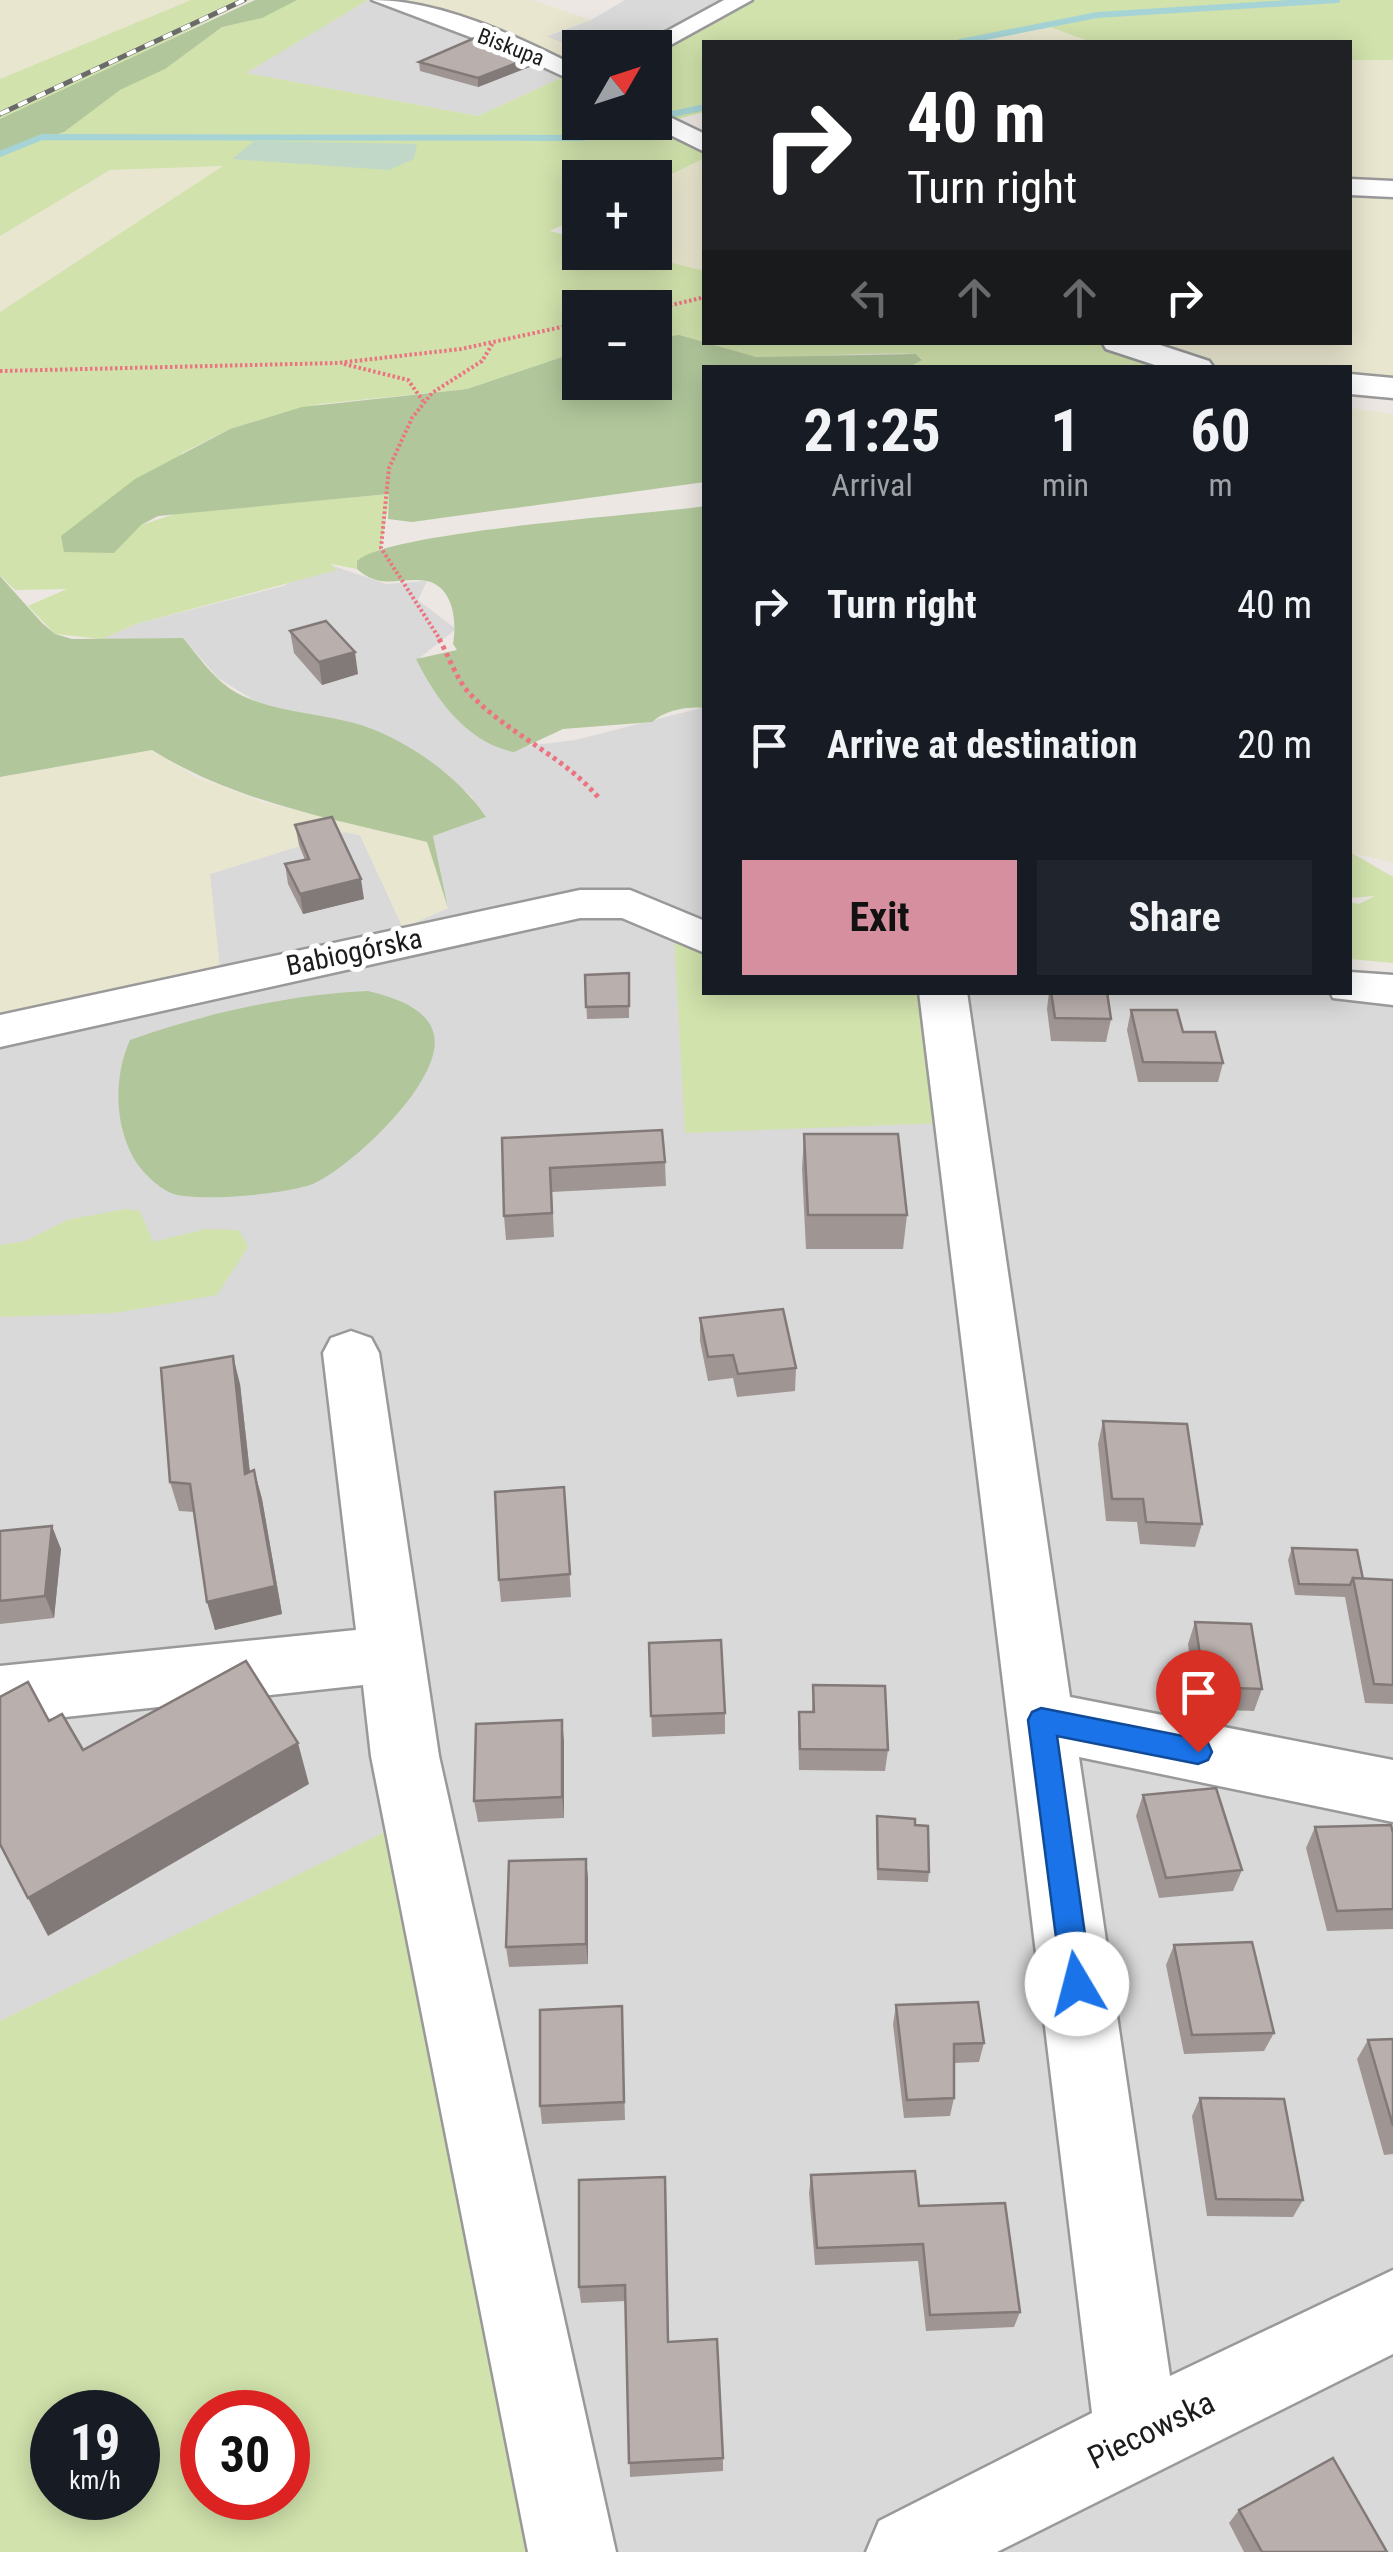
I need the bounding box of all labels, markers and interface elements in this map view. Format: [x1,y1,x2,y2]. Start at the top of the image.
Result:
street label: Biskupa [474,23,548,71]
north arrow [562,30,672,140]
map controls [562,30,672,400]
text: 40 m [907,77,1046,159]
icon: right [742,80,872,210]
button: + [562,160,672,270]
text: Turn right [907,161,1077,214]
icon: left [842,270,897,325]
icon: ahead [947,270,1002,325]
icon: ahead [1052,270,1107,325]
icon: right [1157,270,1212,325]
button: − [562,290,672,400]
text: 21:25 [803,395,941,466]
text: 1 [1050,395,1081,466]
text: 60 [1190,395,1251,466]
text: Arrival [831,466,913,504]
text: min [1042,466,1089,504]
text: m [1208,466,1233,504]
icon: right [742,578,797,633]
text: Turn right [827,583,977,627]
text: 40 m [1237,583,1312,627]
icon: arrive [742,718,797,773]
text: Arrive at destination [827,723,1137,767]
text: 20 m [1237,723,1312,767]
button: Exit [742,860,1017,975]
button: Share [1037,860,1312,975]
street label: Babiogórska [283,921,425,983]
pin [1156,1650,1241,1753]
icon: arrive [1171,1665,1226,1720]
position arrow [1025,1932,1129,2036]
street label: Piecowska [1082,2383,1220,2477]
speed limit sign: 30 [180,2390,310,2520]
text: 19 [70,2414,120,2472]
text: km/h [69,2466,121,2495]

